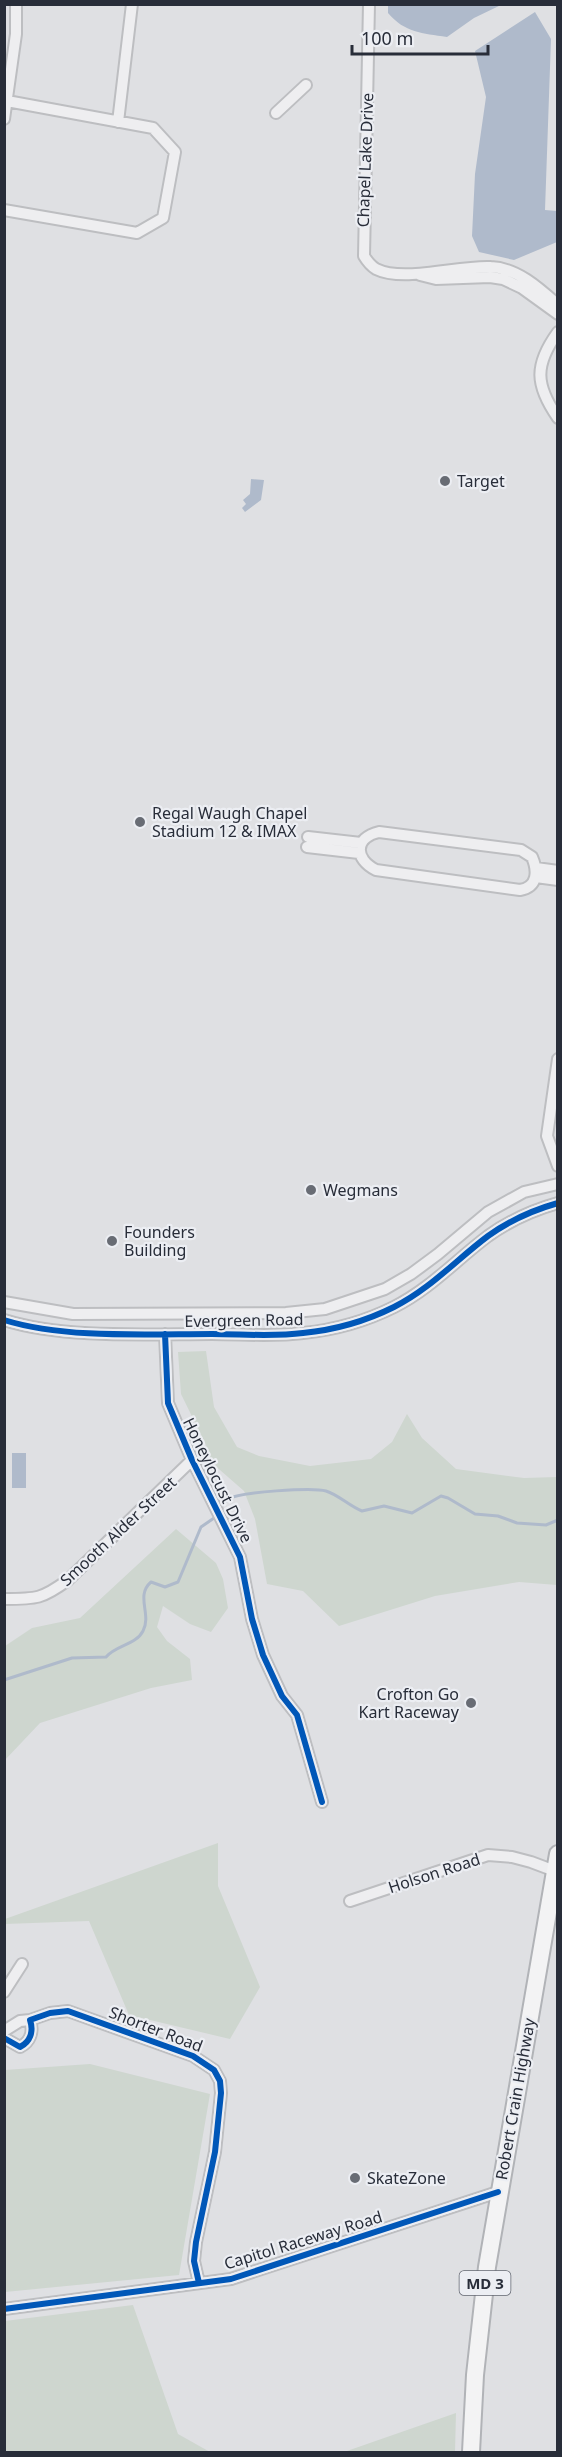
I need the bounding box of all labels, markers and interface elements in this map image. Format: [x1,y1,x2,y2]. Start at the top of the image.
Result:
scale bar [352,18,488,56]
text: 100 m [361,26,413,50]
street label: Chapel Lake Drive [352,92,378,228]
place label: Target [457,470,505,492]
marker: Target [438,474,452,488]
place label: Regal Waugh Chapel Stadium 12 & IMAX [152,802,307,842]
marker: Regal Waugh Chapel Stadium 12 & IMAX [133,815,147,829]
place label: Wegmans [323,1179,398,1201]
marker: Wegmans [304,1183,318,1197]
place label: Founders Building [124,1221,195,1261]
marker: Founders Building [105,1234,119,1248]
street label: Evergreen Road [184,1308,304,1332]
street label: Honeylocust Drive [178,1414,258,1546]
street label: Smooth Alder Street [55,1471,181,1591]
place label: Crofton Go Kart Raceway [359,1683,460,1723]
marker: Crofton Go Kart Raceway [464,1696,478,1710]
street label: Holson Road [385,1848,483,1898]
street label: Shorter Road [106,2001,206,2057]
street label: Robert Crain Highway [490,2016,540,2182]
place label: SkateZone [367,2167,446,2189]
marker: SkateZone [348,2171,362,2185]
street label: Capitol Raceway Road [221,2205,385,2275]
road number: MD 3 [460,2271,510,2295]

